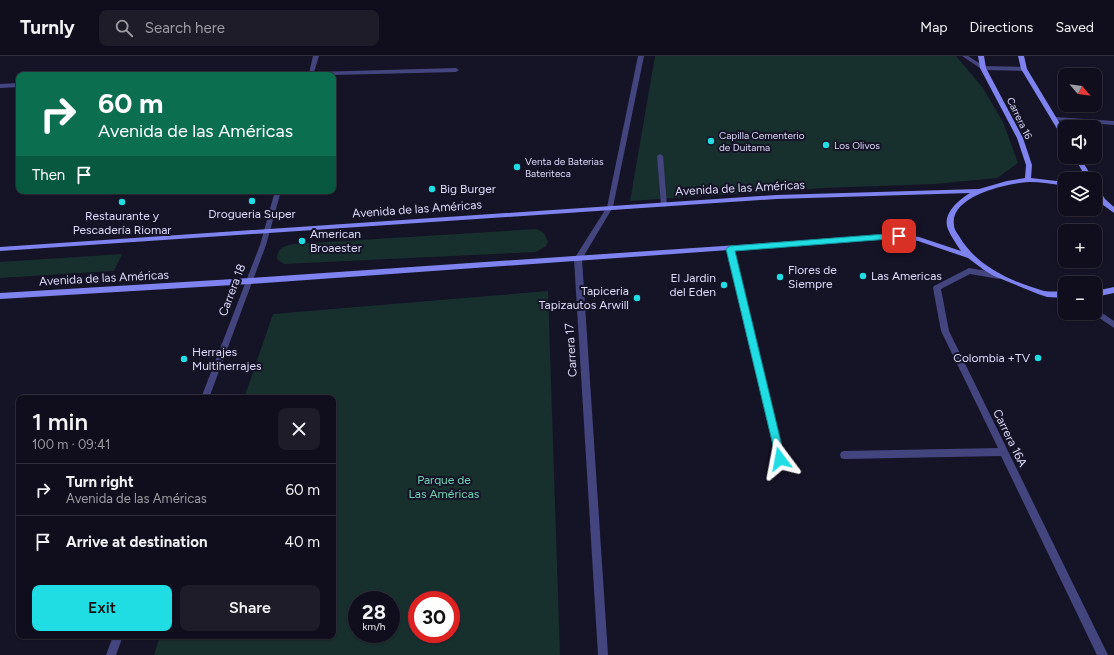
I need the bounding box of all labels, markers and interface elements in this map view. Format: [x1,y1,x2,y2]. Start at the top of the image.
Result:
search box [99,10,379,46]
text: Turnly [20,16,75,39]
icon: search [113,17,135,39]
text: Search here [145,19,225,37]
text: Map [920,19,948,36]
text: Directions [970,19,1033,36]
text: Saved [1055,19,1094,36]
north arrow [1058,68,1102,112]
map controls [1058,68,1102,320]
text: 60 m [98,86,163,120]
icon: right [32,88,84,140]
street label: Carrera 16 [1004,95,1035,142]
text: Avenida de las Américas [98,120,293,142]
button: sound [1058,120,1102,164]
place label: Capilla Cementerio de Duitama [719,129,805,154]
marker: Capilla Cementerio de Duitama [706,136,716,146]
place label: Los Olivos [834,139,880,152]
marker: Los Olivos [821,140,831,150]
place label: Venta de Baterias Bateriteca [525,155,604,180]
marker: Venta de Baterias Bateriteca [512,162,522,172]
icon: arrive [73,164,95,186]
text: Then [32,166,65,184]
button: layers [1058,172,1102,216]
street label: Avenida de las Américas [675,178,806,198]
place label: Big Burger [440,182,496,196]
marker: Big Burger [427,184,437,194]
marker: Drogueria Super [247,196,257,206]
marker: Restaurante y Pescadería Riomar [117,197,127,207]
street label: Avenida de las Américas [352,197,483,221]
place label: Drogueria Super [208,207,296,221]
place label: Restaurante y Pescadería Riomar [73,209,171,237]
pin [882,219,916,253]
button: + [1058,224,1102,268]
icon: arrive [888,225,910,247]
place label: American Broaester [310,227,362,255]
marker: American Broaester [297,236,307,246]
street label: Carrera 18 [216,262,248,318]
place label: Flores de Siempre [788,263,837,291]
street label: Avenida de las Américas [39,268,170,288]
place label: Las Americas [871,269,942,283]
place label: El Jardin del Eden [669,271,716,299]
marker: Las Americas [858,271,868,281]
marker: Flores de Siempre [775,272,785,282]
button: − [1058,276,1102,320]
marker: El Jardin del Eden [719,280,729,290]
place label: Tapiceria Tapizautos Arwill [539,284,629,312]
marker: Tapiceria Tapizautos Arwill [632,293,642,303]
street label: Carrera 17 [562,322,580,377]
place label: Herrajes Multiherrajes [192,345,262,373]
place label: Colombia +TV [953,351,1031,365]
marker: Colombia +TV [1033,353,1043,363]
marker: Herrajes Multiherrajes [179,354,189,364]
text: 1 min [32,407,88,436]
street label: Carrera 16A [990,407,1030,469]
button: close [278,408,320,450]
text: 100 m · 09:41 [32,437,110,452]
position arrow [759,438,801,480]
text: Turn right [66,473,134,491]
park label: Parque de Las Américas [409,473,480,501]
icon: right [32,479,54,501]
text: 60 m [285,481,320,499]
text: Avenida de las Américas [66,491,207,506]
icon: arrive [32,531,54,553]
text: Arrive at destination [66,533,207,551]
text: 40 m [285,533,320,551]
button: Exit [32,585,172,631]
button: Share [180,585,320,631]
speed limit sign: 30 [408,591,460,643]
text: 28 [362,600,386,624]
text: km/h [363,620,385,633]

